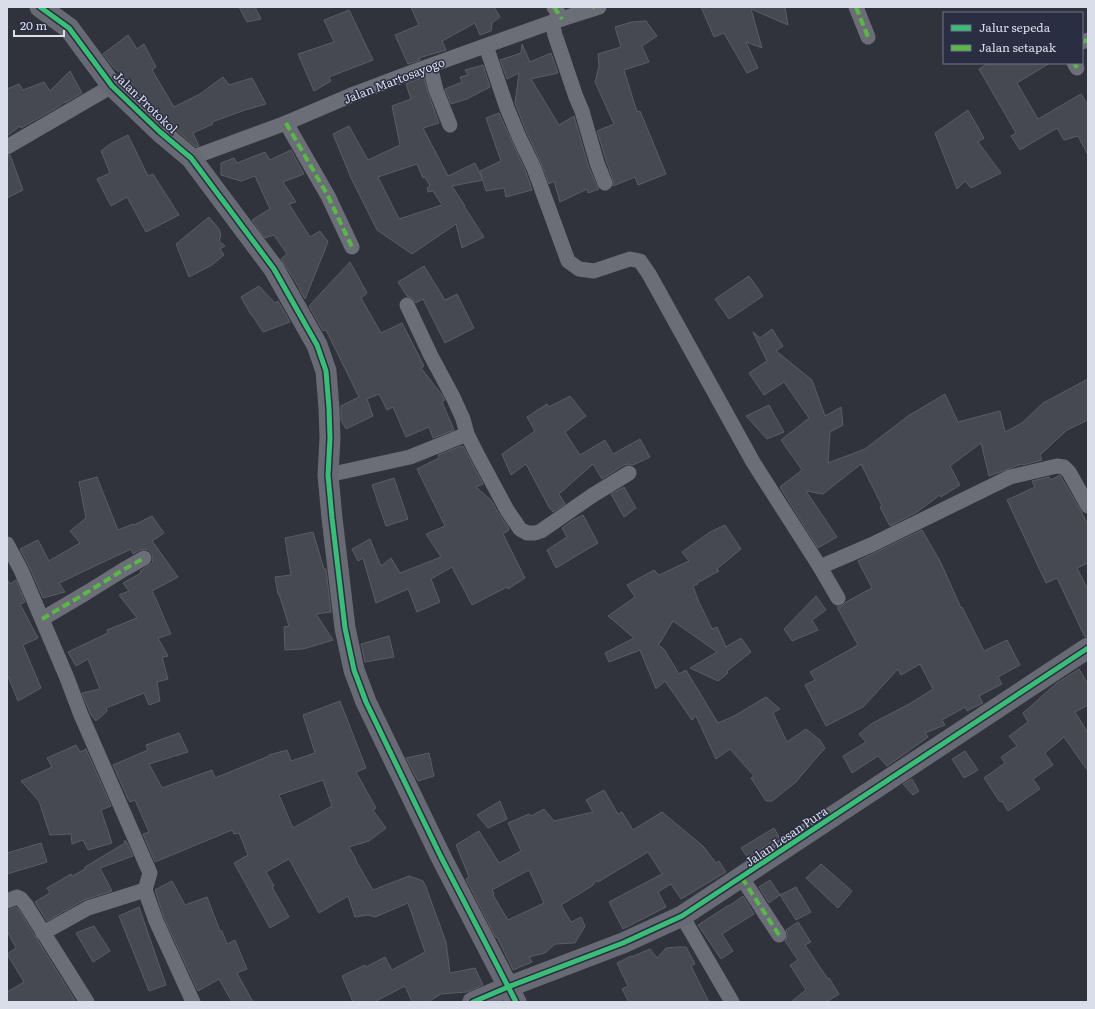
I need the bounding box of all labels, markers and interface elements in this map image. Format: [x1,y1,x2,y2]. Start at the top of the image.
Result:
scale bar [14,12,64,38]
legend [943,12,1083,64]
text: 20 m [20,16,47,34]
text: Jalur sepeda [979,18,1051,36]
text: Jalan setapak [979,38,1057,56]
street label: Jalan Martosayogo [341,52,447,108]
street label: Jalan Protokol [110,67,182,137]
street label: Jalan Lesan Pura [741,801,831,870]

